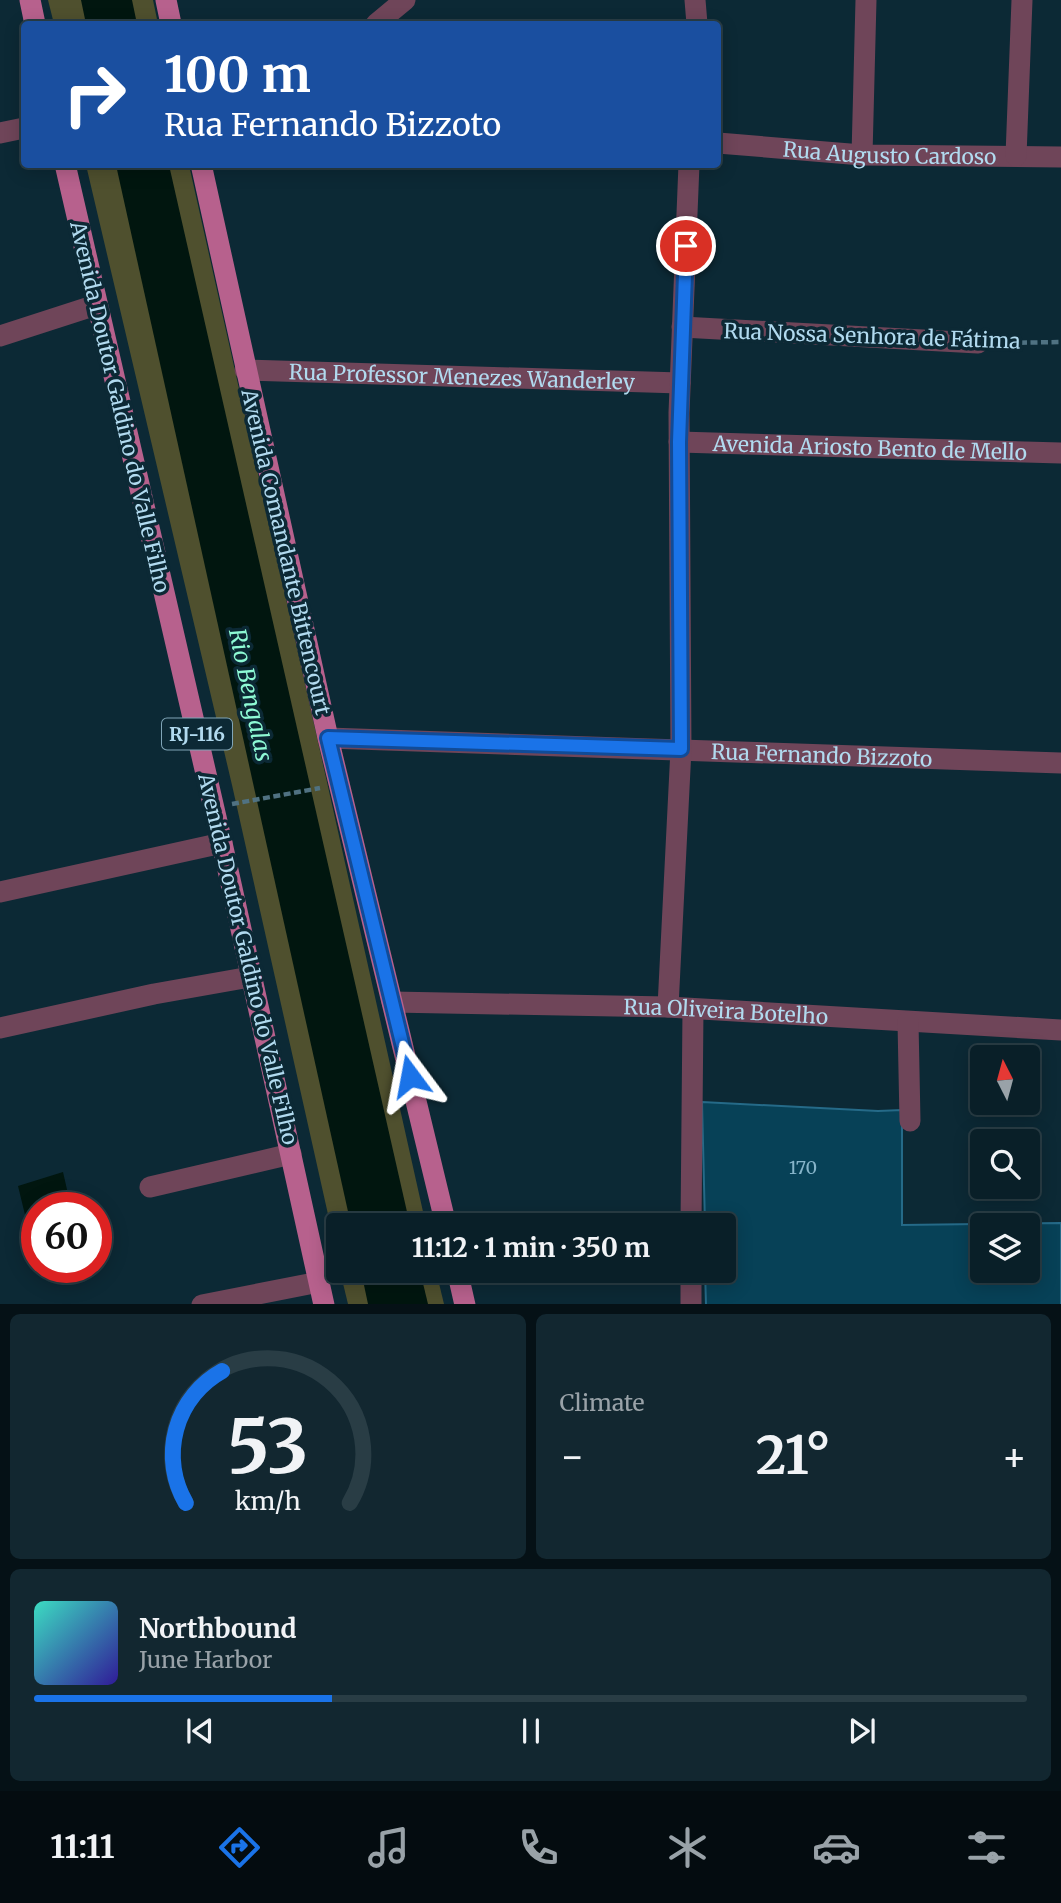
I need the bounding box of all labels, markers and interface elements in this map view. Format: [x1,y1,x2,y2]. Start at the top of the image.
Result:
text: 100 m [164,44,311,105]
icon: right [49,49,140,140]
text: Rua Fernando Bizzoto [164,105,501,145]
street label: Rua Augusto Cardoso [782,135,997,170]
pin [656,216,716,276]
street label: Avenida Doutor Galdino do Valle Filho [64,218,176,595]
icon: arrive [667,227,705,265]
street label: Rua Nossa Senhora de Fátima [723,317,1021,355]
street label: Rua Professor Menezes Wanderley [288,358,636,395]
street label: Avenida Comandante Bittencourt [235,385,337,718]
street label: Avenida Ariosto Bento de Mello [711,429,1027,466]
water label: Rio Bengalas [223,626,279,764]
road number: RJ-116 [162,719,232,750]
street label: Rua Fernando Bizzoto [711,738,933,772]
street label: Avenida Doutor Galdino do Valle Filho [192,770,304,1147]
street label: Rua Oliveira Botelho [623,993,829,1030]
position arrow [373,1039,447,1113]
north arrow [970,1045,1040,1115]
map controls [970,1045,1040,1283]
button: search [970,1129,1040,1199]
house number: 170 [789,1156,817,1179]
speed limit sign: 60 [21,1192,112,1283]
button: layers [970,1213,1040,1283]
text: 11:12 · 1 min · 350 m [412,1231,650,1264]
text: Climate [560,1388,645,1417]
text: 53 [227,1401,308,1493]
text: 21° [756,1423,831,1488]
text: − [560,1433,585,1480]
text: + [1002,1433,1027,1480]
text: km/h [235,1484,301,1516]
text: Northbound [139,1612,297,1645]
text: June Harbor [139,1645,272,1674]
icon: previous [181,1712,219,1750]
icon: pause [512,1712,550,1750]
icon: next [843,1712,881,1750]
icon: directions [215,1823,264,1872]
icon: music [364,1823,413,1872]
icon: phone [514,1823,563,1872]
icon: climate [663,1823,712,1872]
icon: car [812,1823,861,1872]
icon: filters [962,1823,1011,1872]
text: 11:11 [50,1827,115,1867]

